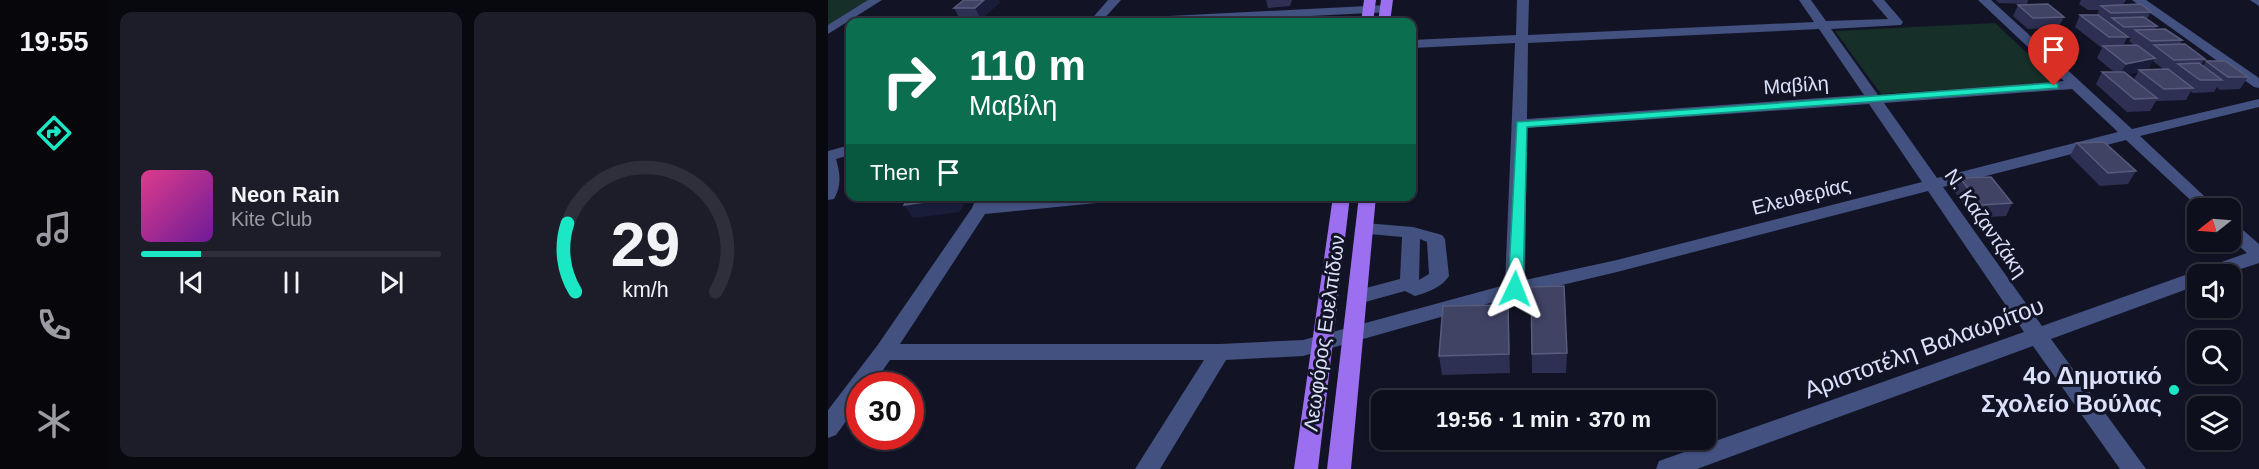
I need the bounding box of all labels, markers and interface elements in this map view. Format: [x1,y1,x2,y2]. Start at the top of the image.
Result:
pin [2028,24,2079,86]
text: 19:55 [19,27,89,57]
icon: arrive [2037,33,2070,66]
icon: right [870,42,948,120]
text: 110 m [969,42,1086,89]
street label: Μαβίλη [1763,72,1829,98]
text: Μαβίλη [969,91,1057,121]
icon: directions [33,112,75,154]
icon: arrive [932,156,965,189]
text: Then [870,160,920,185]
street label: Ν. Καζαντζάκη [1941,165,2031,281]
street label: Ελευθερίας [1750,173,1853,219]
text: Neon Rain [231,182,340,207]
north arrow [2187,198,2241,252]
map controls [2187,198,2241,450]
icon: music [33,208,75,250]
text: Kite Club [231,208,312,230]
text: 29 [610,210,680,279]
street label: Λεωφόρος Ευελπίδων [1299,233,1349,433]
position arrow [1483,257,1547,321]
button: sound [2187,264,2241,318]
icon: previous [175,266,208,299]
icon: pause [275,266,308,299]
icon: next [375,266,408,299]
text: km/h [622,278,668,302]
street label: Αριστοτέλη Βαλαωρίτου [1800,292,2047,403]
icon: phone [33,304,75,346]
button: search [2187,330,2241,384]
place label: 4ο Δημοτικό Σχολείο Βούλας [1981,362,2162,417]
speed limit sign: 30 [846,372,924,450]
marker: 4ο Δημοτικό Σχολείο Βούλας [2167,383,2181,397]
button: layers [2187,396,2241,450]
icon: climate [33,400,75,442]
text: 19:56 · 1 min · 370 m [1436,407,1651,432]

